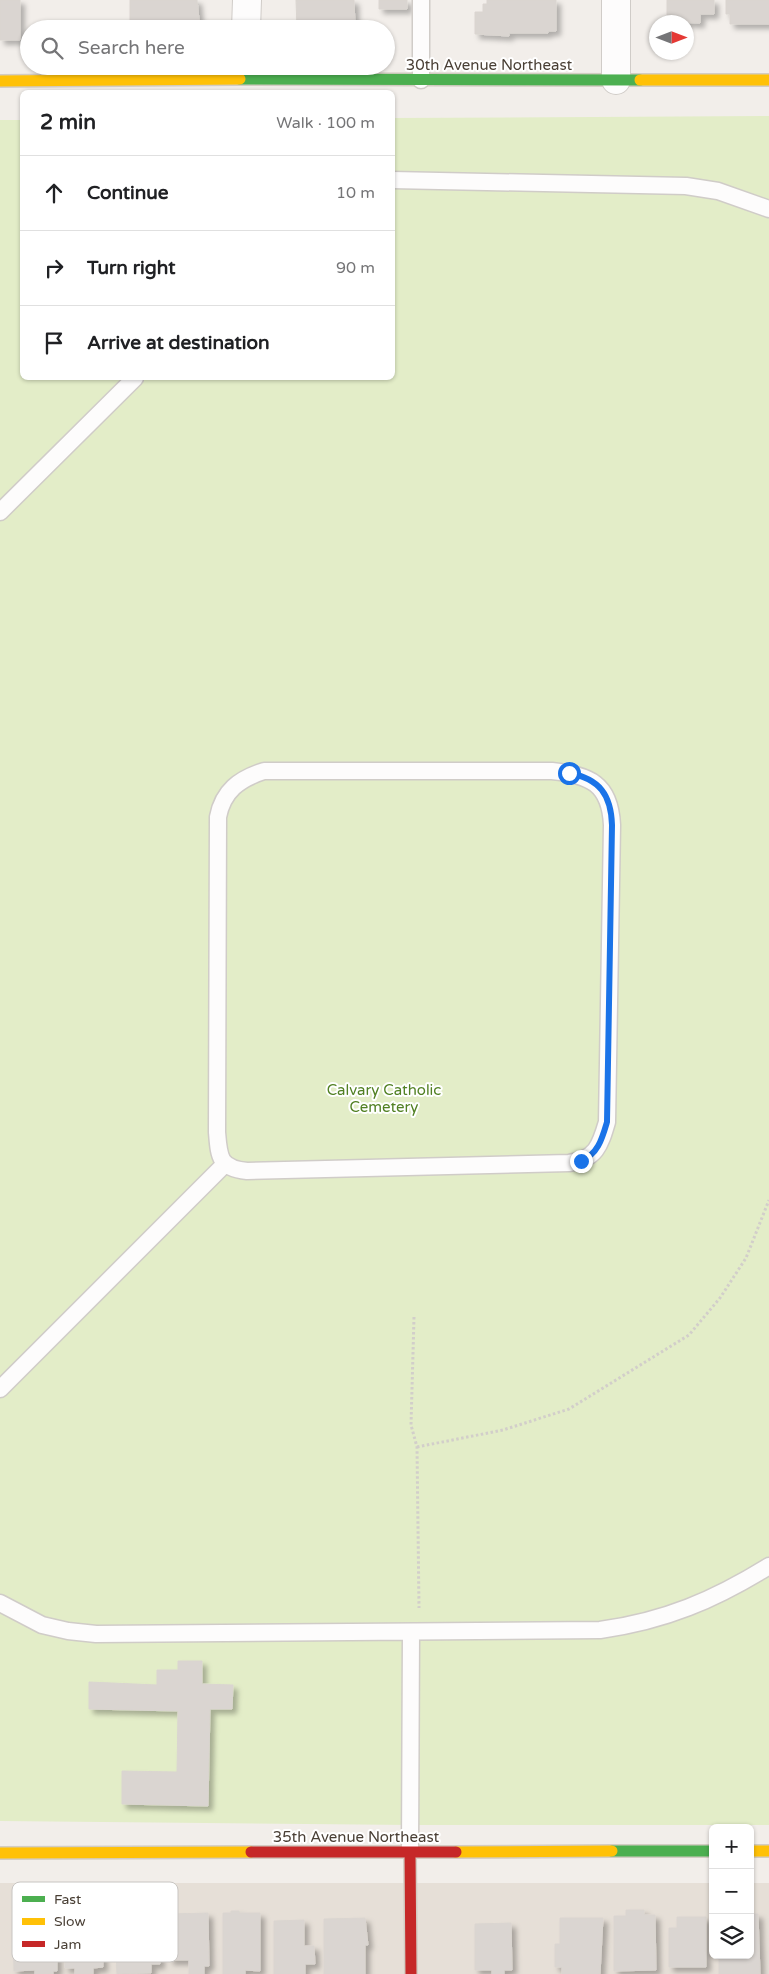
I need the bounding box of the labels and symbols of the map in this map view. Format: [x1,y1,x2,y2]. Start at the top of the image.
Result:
north arrow [649,15,694,60]
street label: 30th Avenue Northeast [406,56,573,74]
route start [558,762,581,785]
park label: Calvary Catholic Cemetery [327,1081,441,1116]
route end [570,1150,593,1173]
street label: 35th Avenue Northeast [273,1828,440,1846]
legend [12,1882,178,1962]
text: Fast [54,1891,82,1908]
text: Slow [54,1913,86,1930]
text: Jam [54,1936,81,1953]

